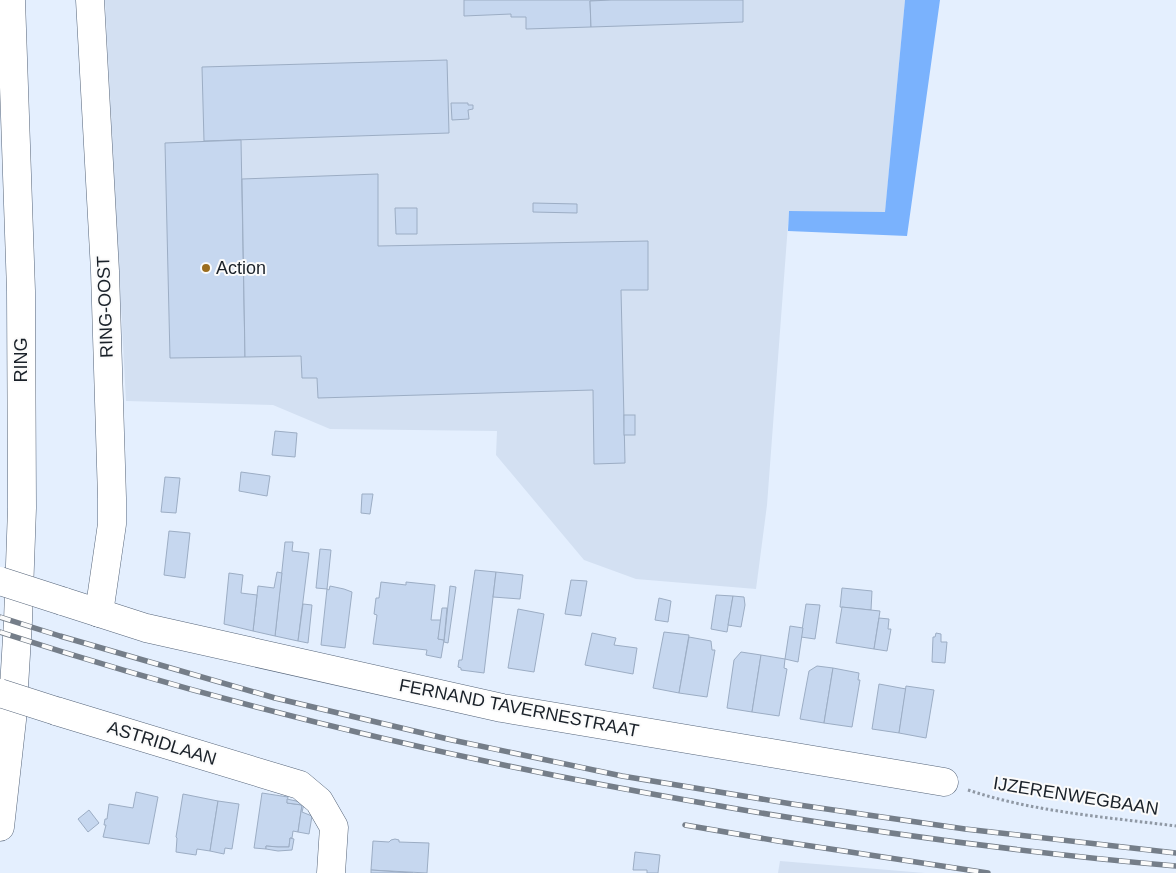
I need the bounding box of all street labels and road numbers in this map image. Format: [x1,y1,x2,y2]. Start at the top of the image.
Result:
street label: RING-OOST [93,256,117,358]
street label: RING [11,338,31,383]
street label: FERNAND TAVERNESTRAAT [397,675,641,741]
street label: ASTRIDLAAN [105,717,219,769]
street label: IJZERENWEGBAAN [992,773,1160,819]

